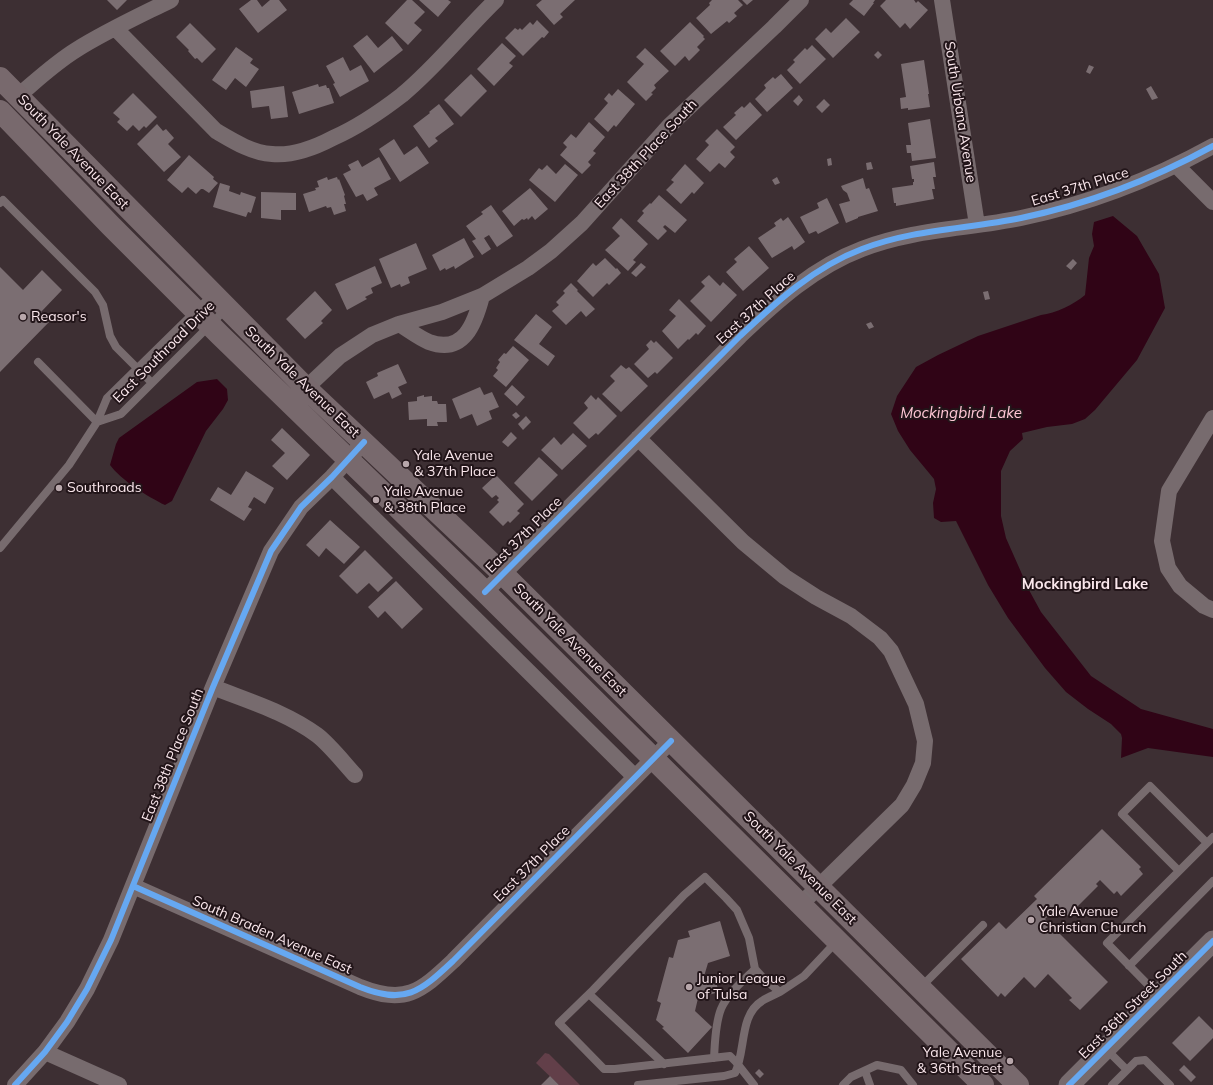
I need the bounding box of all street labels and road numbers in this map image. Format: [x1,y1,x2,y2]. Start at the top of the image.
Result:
street label: South Urbana Avenue [941,40,979,184]
street label: South Yale Avenue East [14,91,132,213]
street label: East 38th Place South [591,96,701,212]
street label: East 37th Place [1029,164,1131,210]
street label: East 37th Place [713,268,799,348]
street label: East Southroad Drive [110,298,218,406]
street label: South Yale Avenue East [241,323,363,441]
street label: East 37th Place [482,493,566,577]
street label: South Yale Avenue East [510,580,630,700]
street label: East 38th Place South [139,686,207,824]
street label: South Yale Avenue East [740,808,860,928]
street label: East 37th Place [490,822,574,906]
street label: South Braden Avenue East [190,892,354,978]
street label: East 36th Street South [1076,948,1190,1062]

